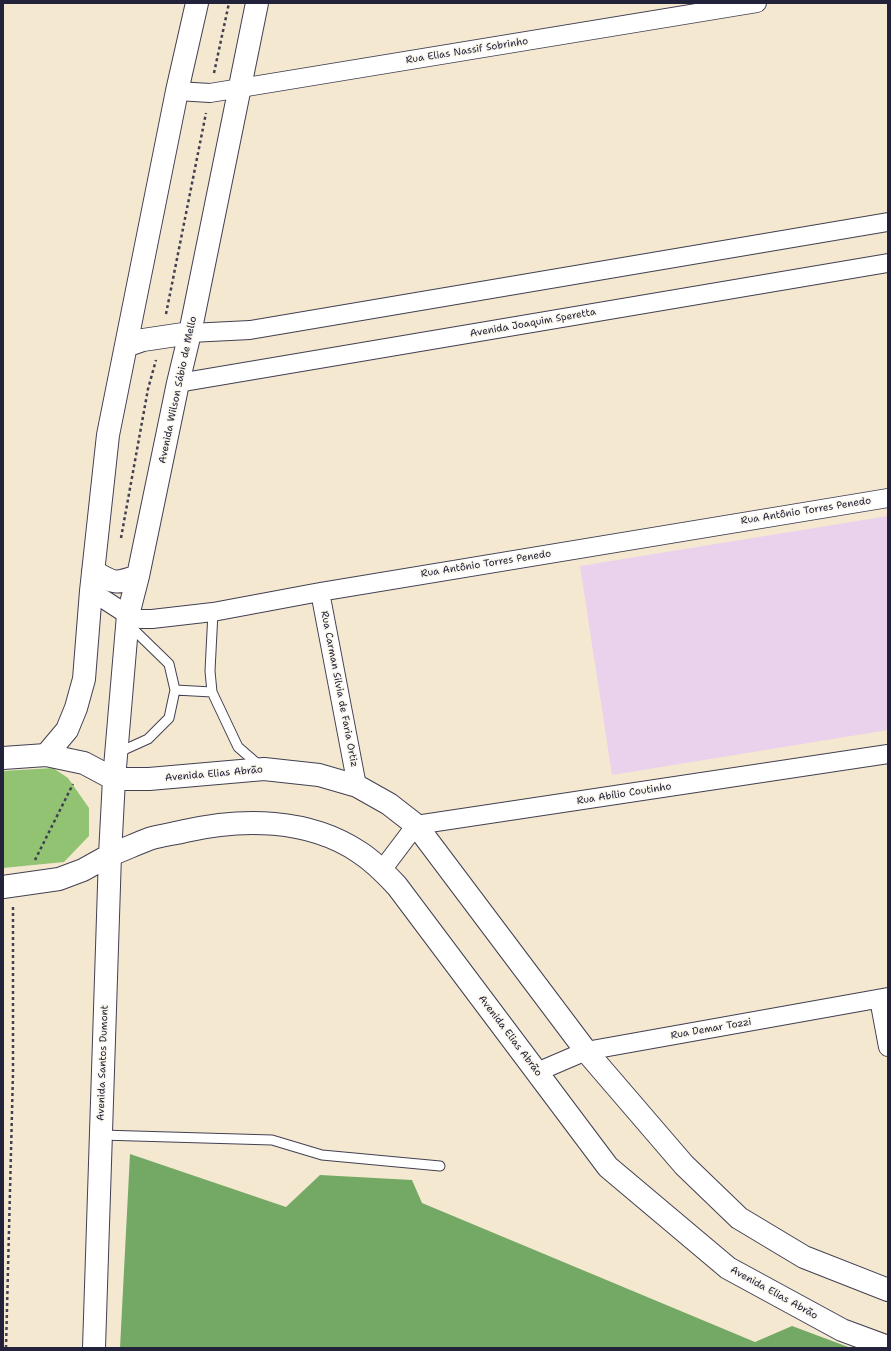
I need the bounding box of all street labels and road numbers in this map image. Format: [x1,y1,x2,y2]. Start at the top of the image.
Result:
street label: Rua Elias Nassif Sobrinho [405,35,529,67]
street label: Avenida Joaquim Speretta [469,306,597,340]
street label: Avenida Wilson Sábio de Mello [157,315,199,465]
street label: Rua Antônio Torres Penedo [740,495,872,527]
street label: Rua Antônio Torres Penedo [420,548,552,580]
street label: Rua Carman Silvia de Faria Ortiz [318,610,360,768]
street label: Avenida Elias Abrão [165,764,263,784]
street label: Rua Abílio Coutinho [576,781,672,807]
street label: Avenida Elias Abrão [476,993,544,1079]
street label: Avenida Santos Dumont [95,1005,111,1121]
street label: Rua Demar Tozzi [670,1016,752,1042]
street label: Avenida Elias Abrão [728,1264,820,1322]

